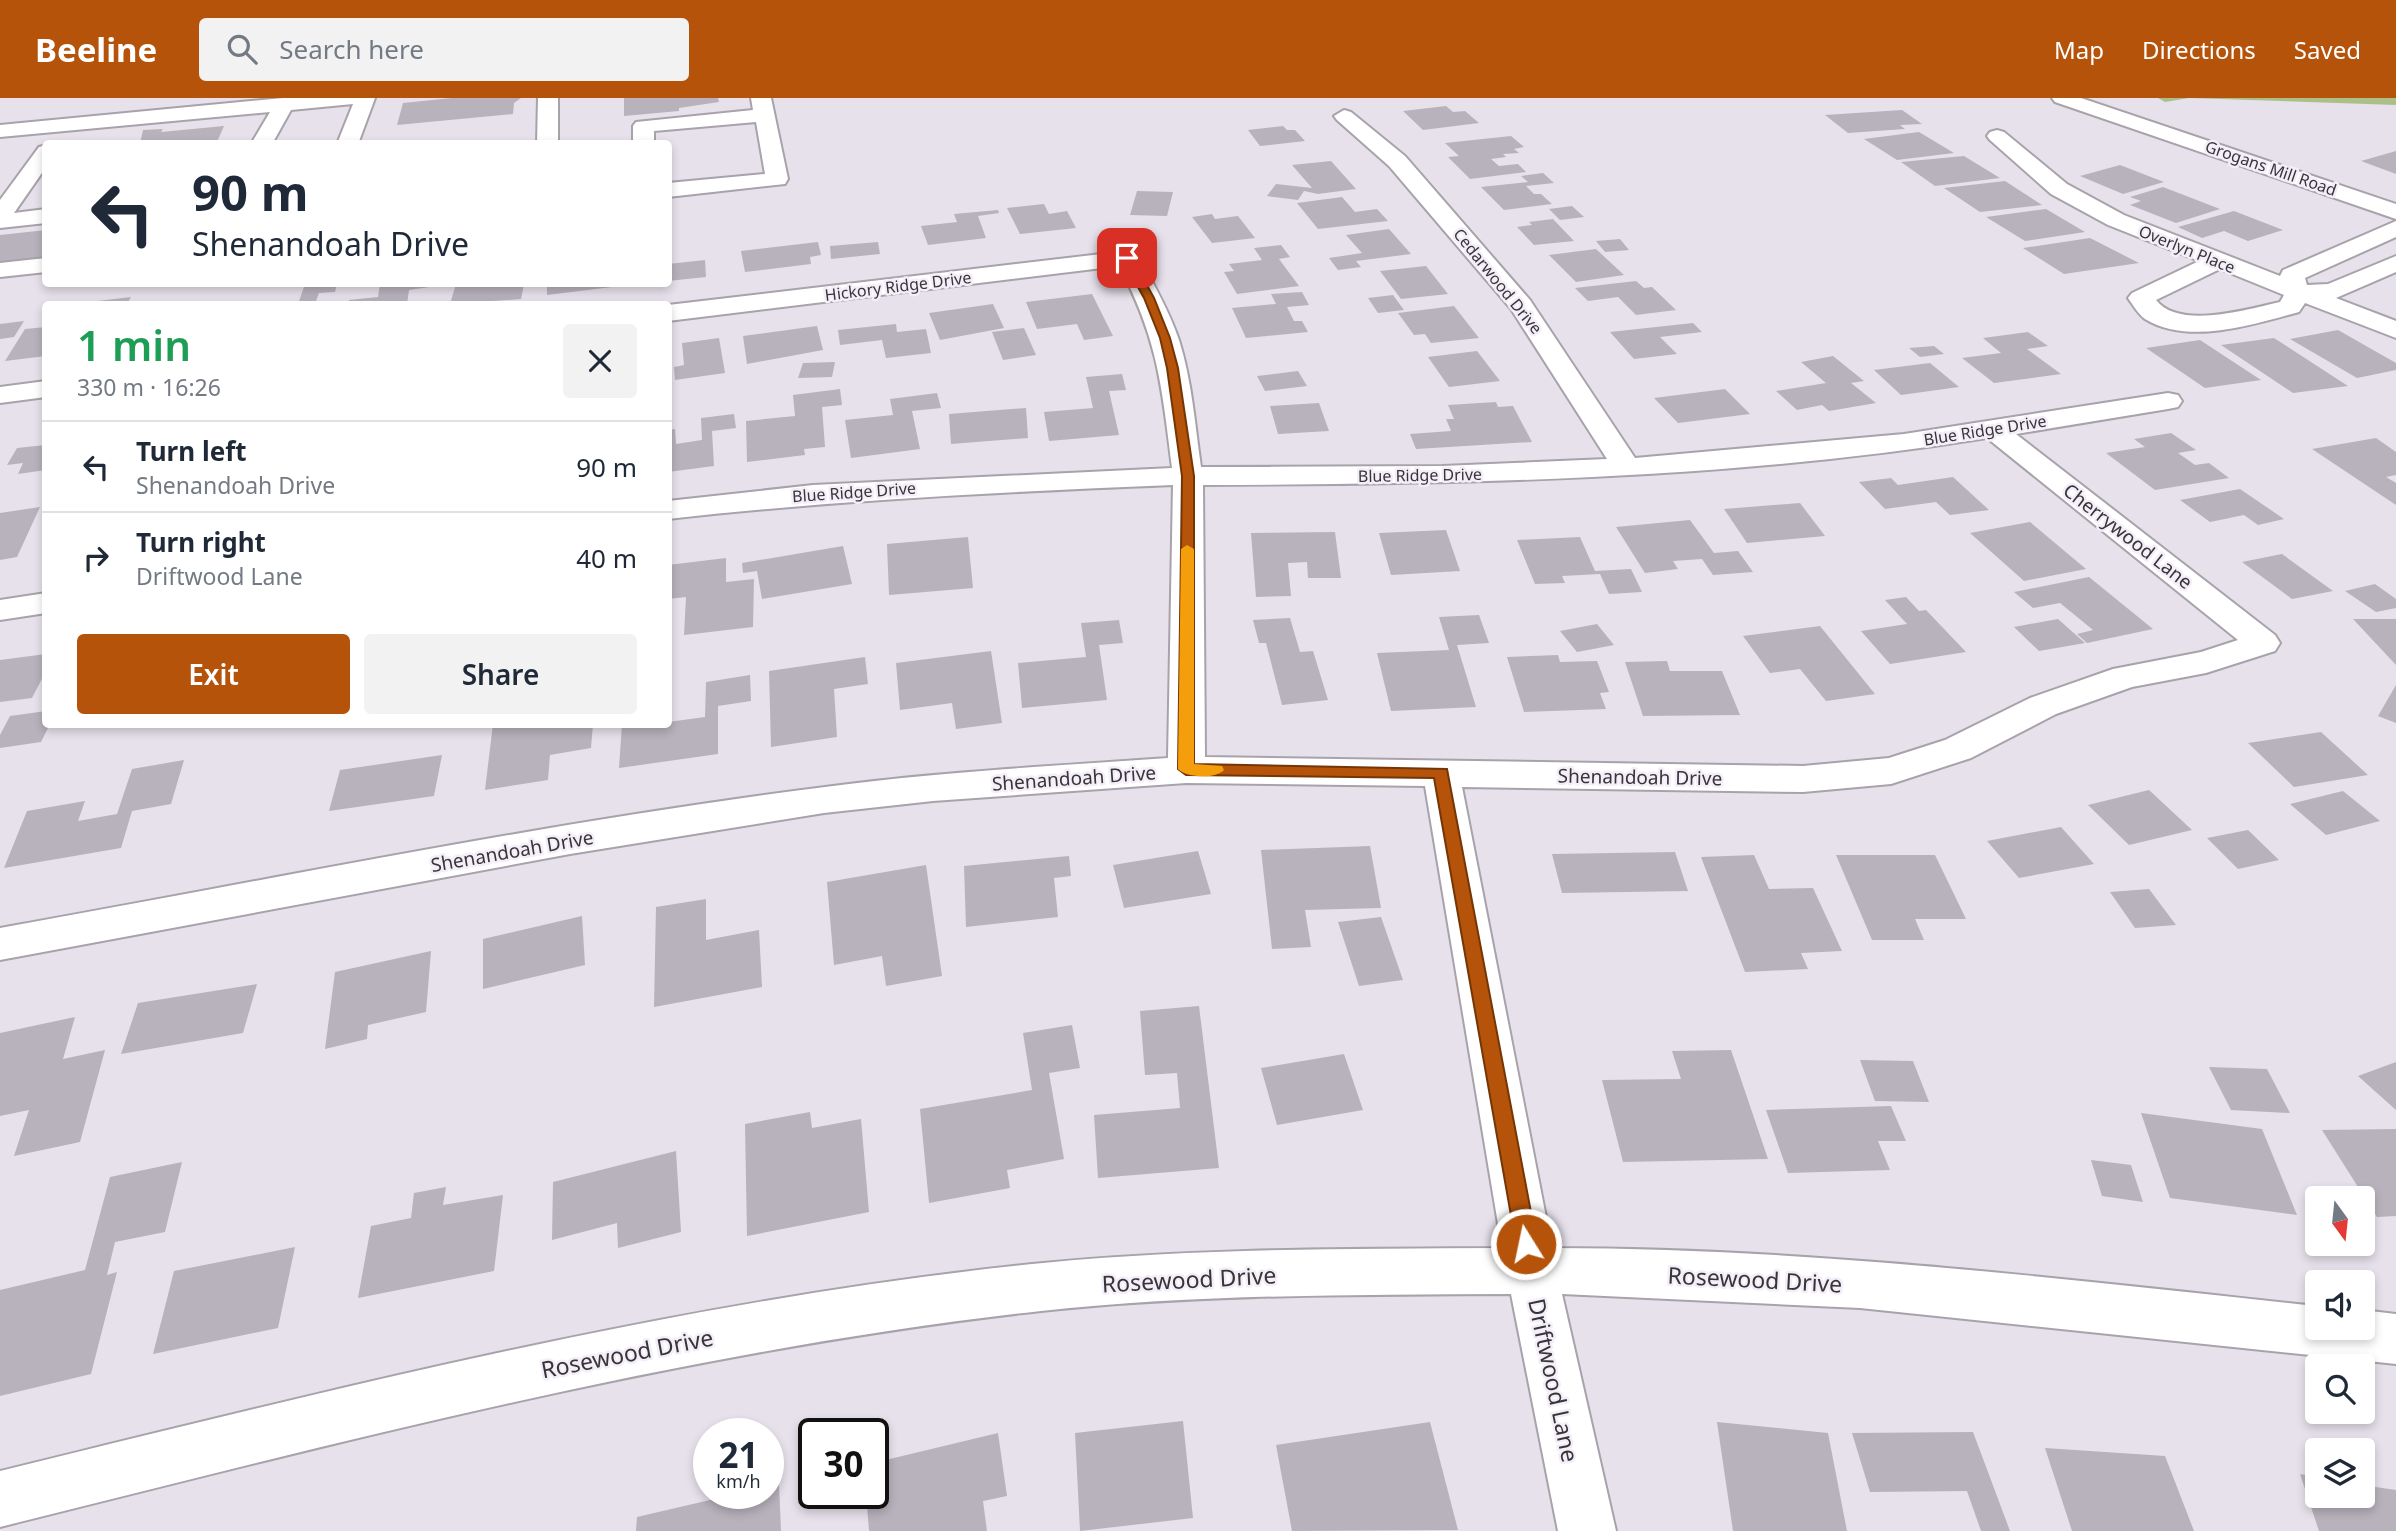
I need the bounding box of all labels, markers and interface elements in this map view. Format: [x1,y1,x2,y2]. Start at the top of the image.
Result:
search box [199,18,689,81]
text: Beeline [35,27,157,72]
icon: search [223,30,261,68]
text: Search here [279,31,424,67]
text: Map [2054,33,2104,66]
text: Directions [2142,33,2256,66]
text: Saved [2294,33,2361,66]
street label: Grogans Mill Road [2202,135,2340,201]
text: 90 m [192,159,309,225]
icon: left [77,168,168,259]
street label: Overlyn Place [2136,220,2238,278]
text: Shenandoah Drive [192,222,469,265]
street label: Cedarwood Drive [1449,224,1547,338]
pin [1097,228,1157,288]
icon: arrive [1108,239,1146,277]
street label: Hickory Ridge Drive [824,266,972,306]
text: 1 min [77,316,191,373]
button: close [563,324,637,398]
text: 330 m · 16:26 [77,371,221,403]
street label: Blue Ridge Drive [1922,409,2048,451]
text: Turn left [136,433,247,469]
icon: left [77,448,115,486]
text: 90 m [576,449,637,485]
street label: Blue Ridge Drive [1358,463,1482,487]
text: Shenandoah Drive [136,469,335,501]
street label: Blue Ridge Drive [791,477,917,507]
street label: Cherrywood Lane [2058,477,2198,595]
text: Turn right [136,524,266,560]
icon: right [77,539,115,577]
text: 40 m [576,540,637,576]
text: Driftwood Lane [136,560,303,592]
button: Exit [77,634,350,714]
button: Share [364,634,637,714]
street label: Shenandoah Drive [991,759,1157,797]
street label: Shenandoah Drive [1558,763,1722,791]
street label: Shenandoah Drive [429,824,595,878]
north arrow [2305,1186,2375,1256]
map controls [2305,1186,2375,1508]
position arrow [1489,1207,1563,1281]
street label: Rosewood Drive [1101,1258,1277,1300]
street label: Rosewood Drive [1667,1258,1843,1300]
button: sound [2305,1270,2375,1340]
street label: Driftwood Lane [1521,1295,1587,1465]
street label: Rosewood Drive [538,1321,716,1385]
button: search [2305,1354,2375,1424]
speed limit sign: 30 [798,1418,889,1509]
text: 21 [718,1431,759,1478]
button: layers [2305,1438,2375,1508]
text: km/h [716,1469,761,1493]

